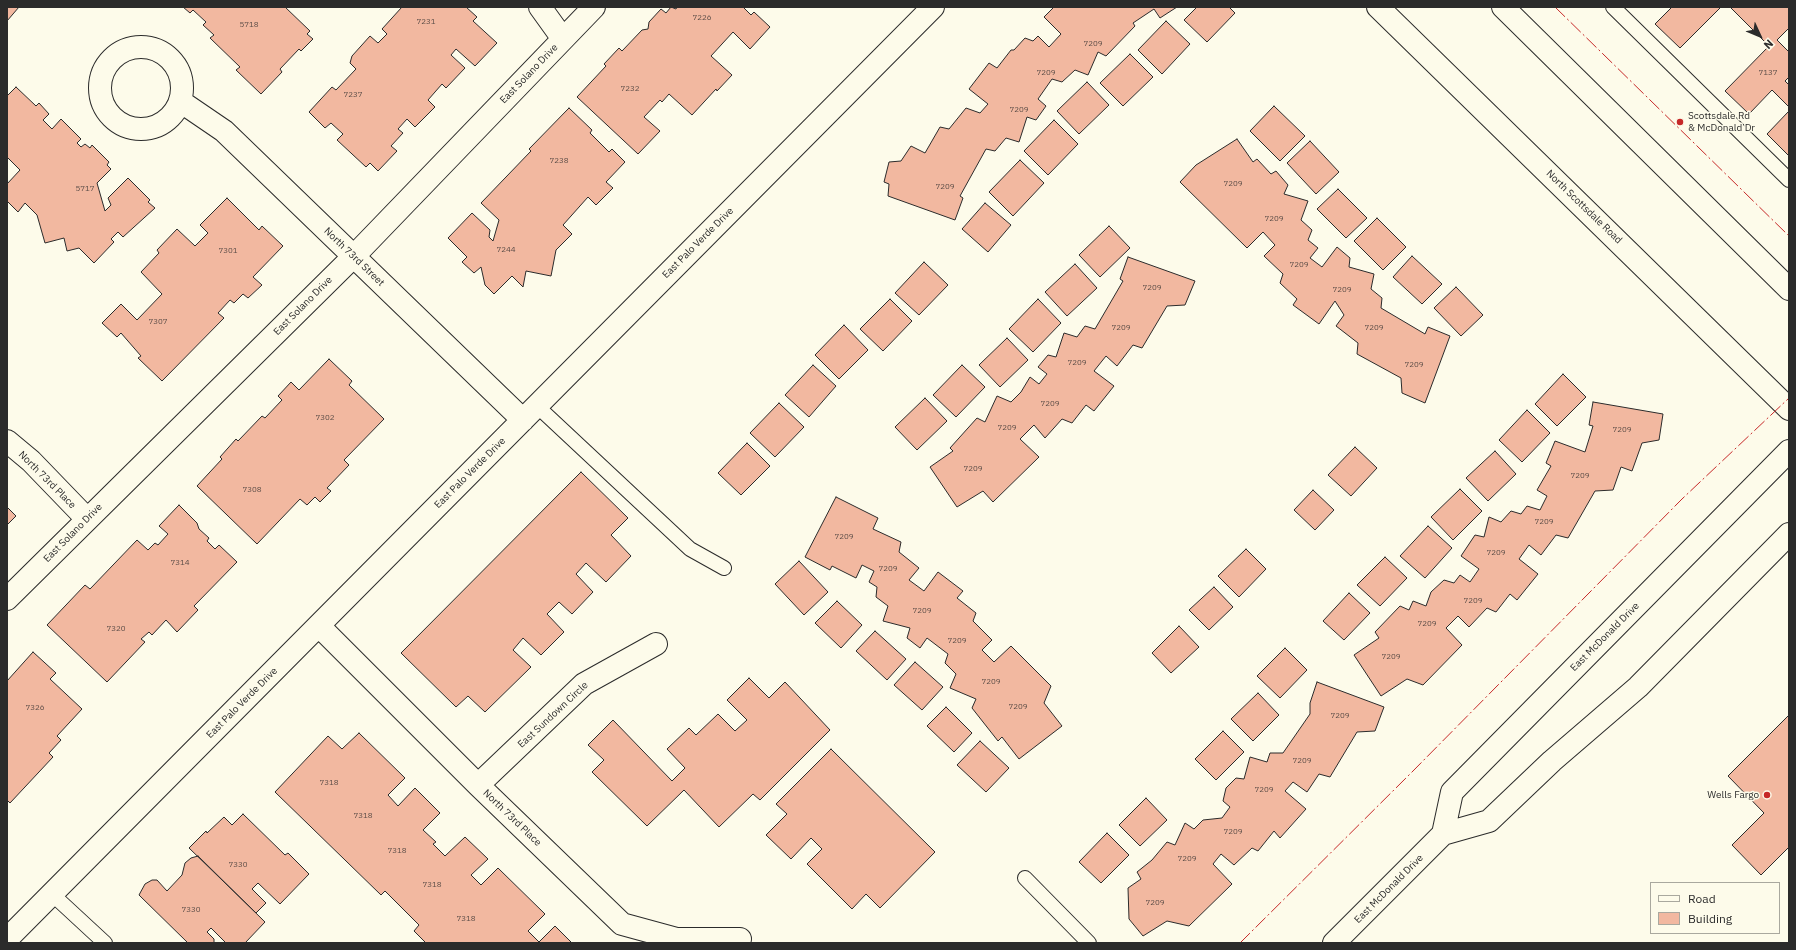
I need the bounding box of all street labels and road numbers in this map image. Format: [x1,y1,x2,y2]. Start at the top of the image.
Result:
street label: East Solano Drive [498,42,560,106]
street label: North Scottsdale Road [1544,168,1624,246]
street label: East Palo Verde Drive [660,205,736,281]
street label: North 73rd Street [321,225,387,289]
street label: East Solano Drive [271,274,335,338]
street label: East Palo Verde Drive [432,435,508,511]
street label: North 73rd Place [16,449,78,511]
street label: East Solano Drive [41,501,105,565]
street label: East McDonald Drive [1568,600,1642,674]
street label: East Palo Verde Drive [204,665,280,741]
street label: East Sundown Circle [515,679,591,751]
street label: North 73rd Place [480,787,544,849]
street label: East McDonald Drive [1352,852,1426,926]

